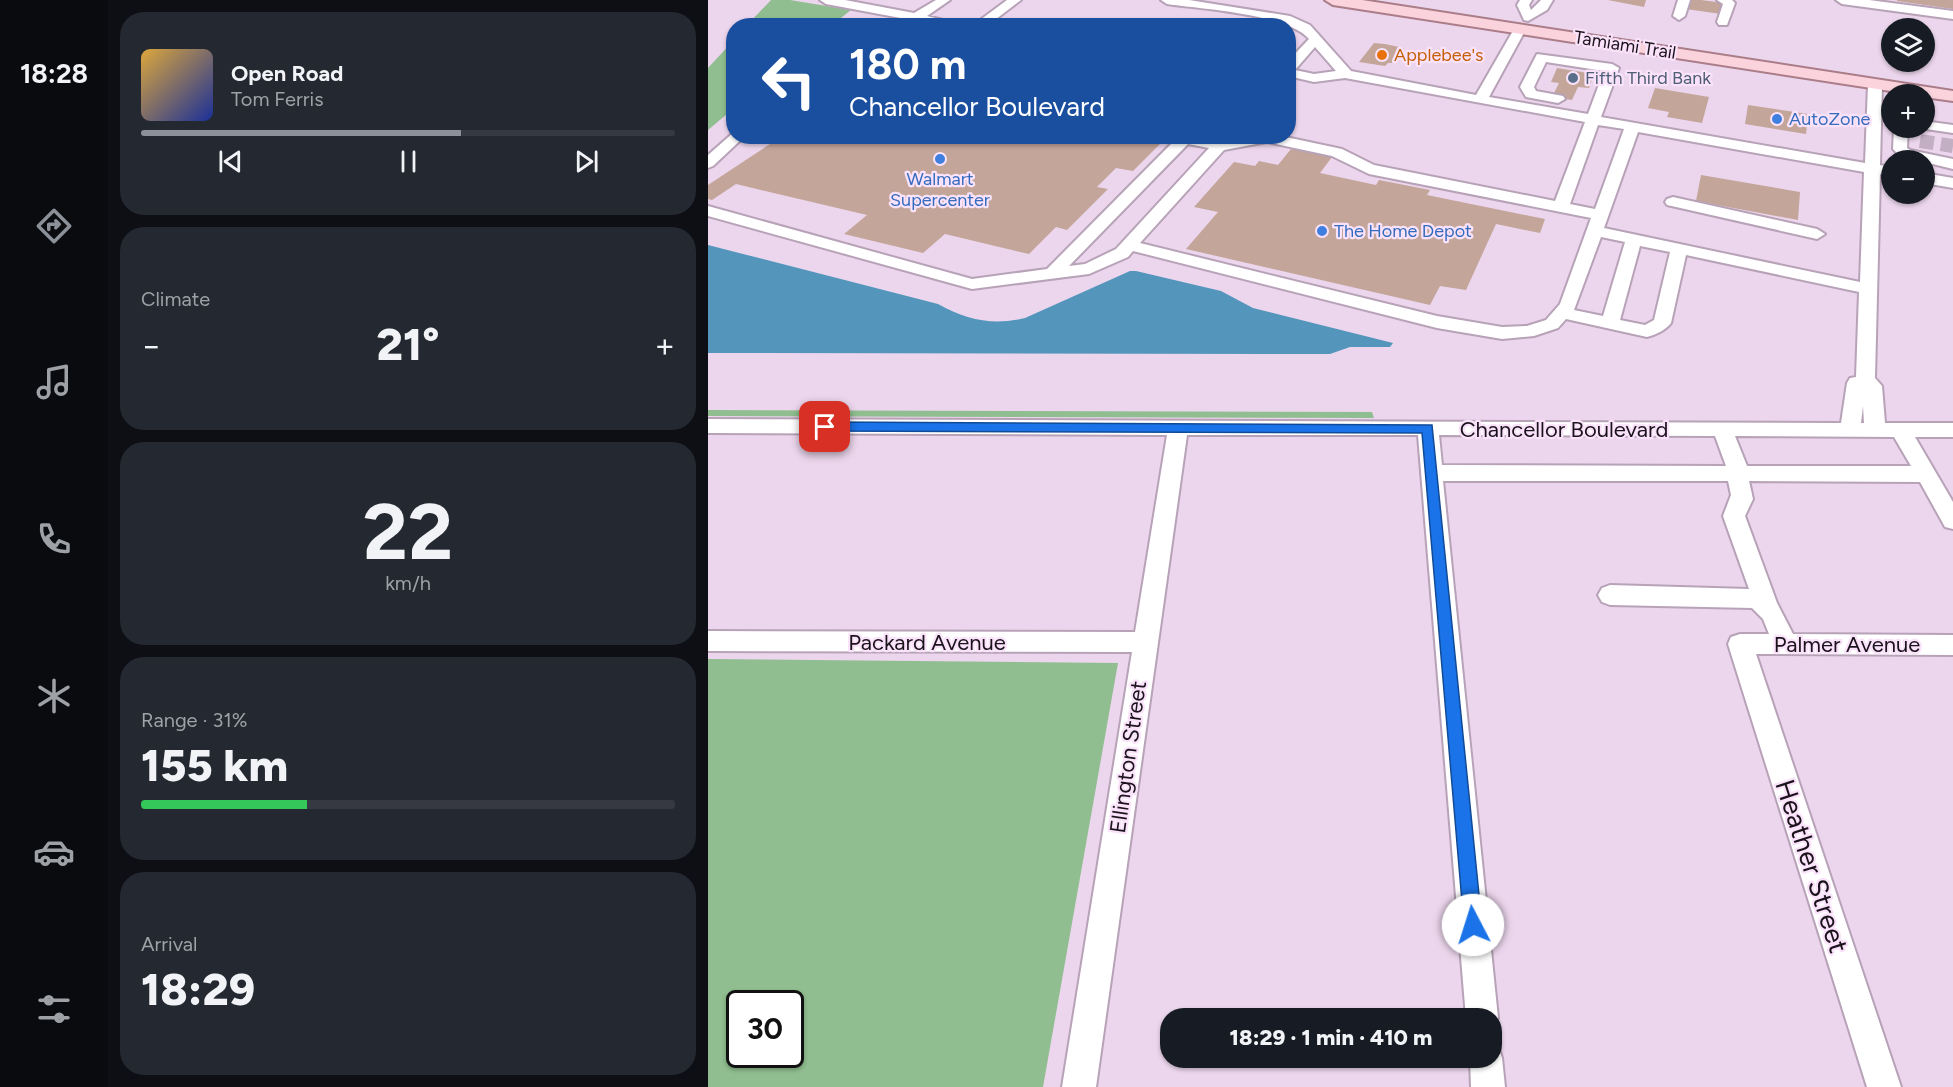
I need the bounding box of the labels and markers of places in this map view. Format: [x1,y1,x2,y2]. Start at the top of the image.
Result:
place label: Applebee's [1394,44,1483,66]
marker: Applebee's [1375,48,1389,62]
place label: Fifth Third Bank [1585,67,1711,89]
marker: Fifth Third Bank [1566,71,1580,85]
place label: AutoZone [1789,108,1870,130]
marker: AutoZone [1770,112,1784,126]
marker: Walmart Supercenter [933,152,947,166]
place label: Walmart Supercenter [890,168,990,211]
place label: The Home Depot [1334,220,1472,242]
marker: The Home Depot [1315,224,1329,238]
pin [799,401,850,452]

